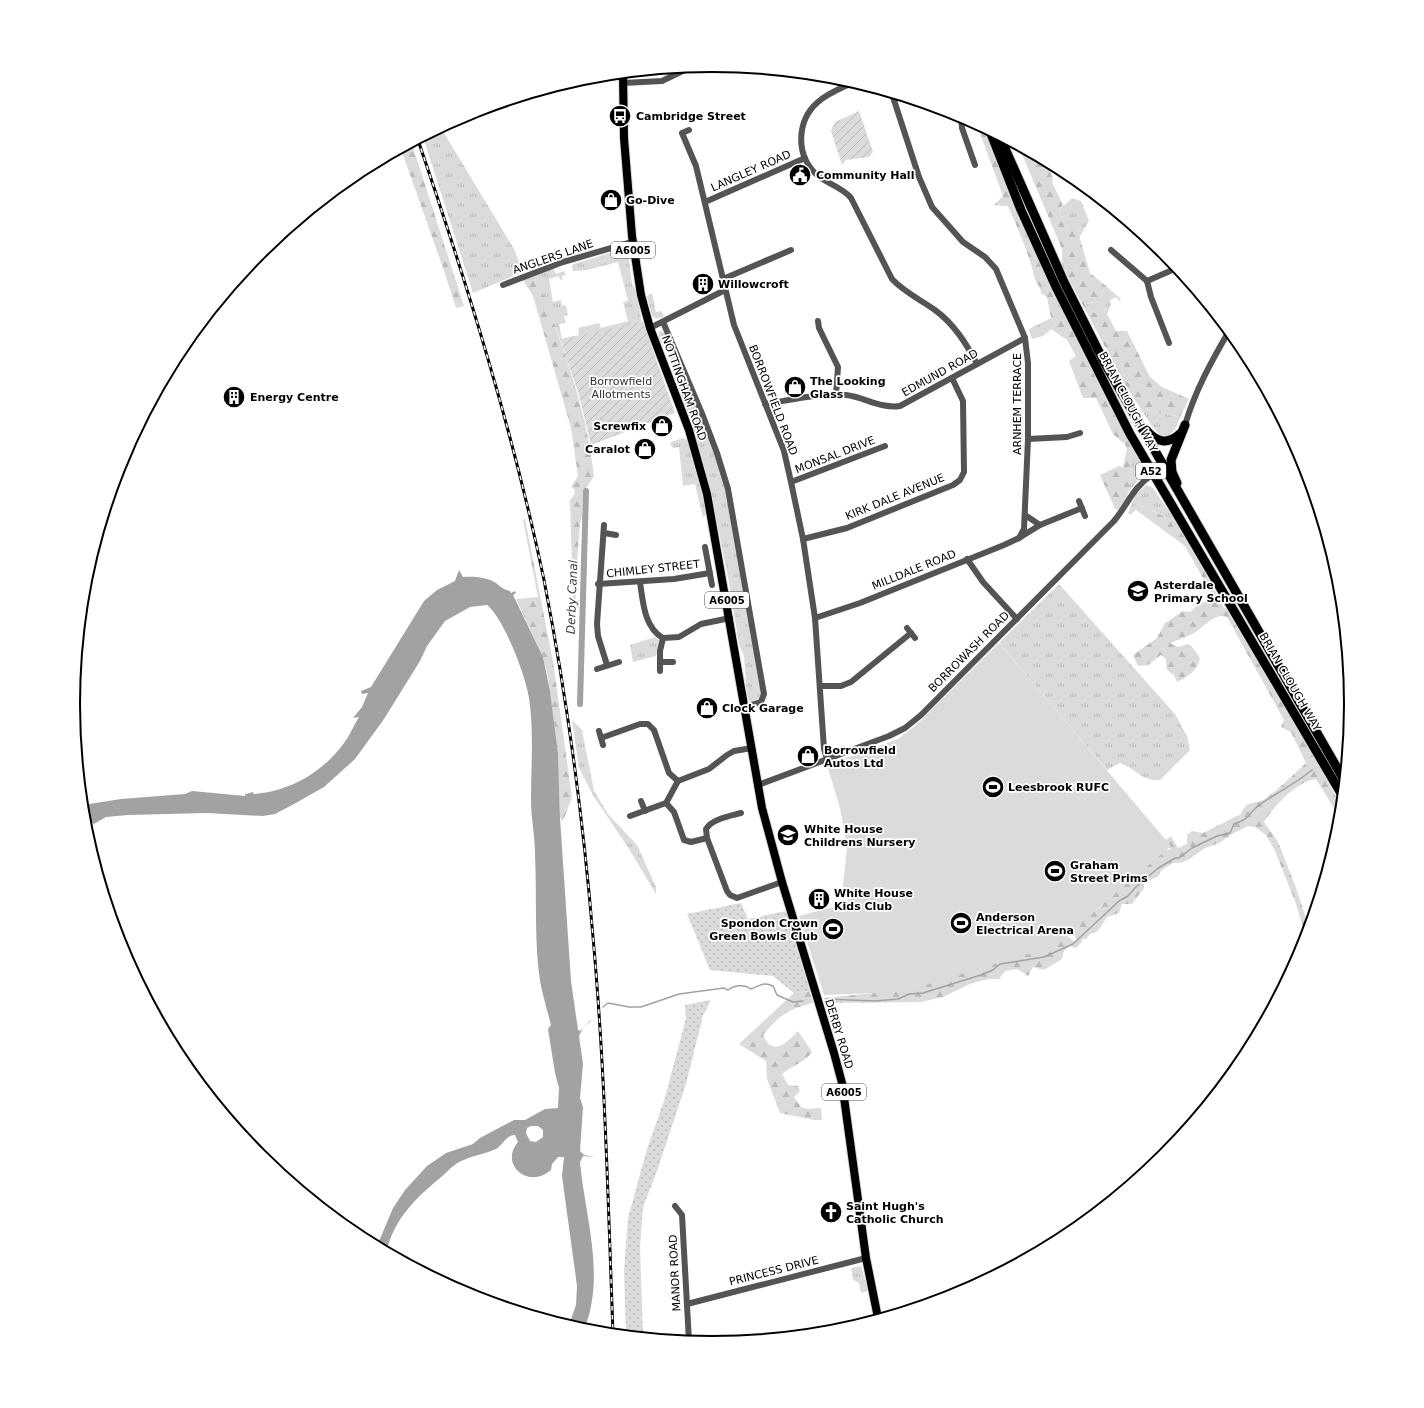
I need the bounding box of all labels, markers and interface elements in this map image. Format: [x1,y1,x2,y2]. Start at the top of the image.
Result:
bus stop icon: Cambridge Street [607,103,633,129]
place label: Cambridge Street [636,110,746,123]
street label: LANGLEY ROAD [709,148,793,194]
public building icon: Community Hall [787,162,813,188]
place label: Community Hall [816,169,914,182]
shop icon: Go-Dive [598,187,624,213]
place label: Go-Dive [626,194,675,207]
street label: ANGLERS LANE [511,237,595,277]
road number: A6005 [611,242,655,258]
building icon: Willowcroft [690,271,716,297]
place label: Willowcroft [718,278,789,291]
street label: NOTTINGHAM ROAD [659,334,709,442]
street label: BORROWFIELD ROAD [746,343,800,457]
street label: EDMUND ROAD [900,347,980,399]
street label: BRIAN CLOUGH WAY [1096,350,1160,455]
street label: ARNHEM TERRACE [1011,353,1024,455]
shop icon: The Looking Glass [782,374,808,400]
park label: Borrowfield Allotments [590,375,652,401]
place label: The Looking Glass [810,375,886,401]
building icon: Energy Centre [221,384,247,410]
place label: Energy Centre [250,391,339,404]
shop icon: Screwfix [649,413,675,439]
place label: Screwfix [593,420,646,433]
street label: MONSAL DRIVE [793,434,877,476]
shop icon: Caralot [632,436,658,462]
place label: Caralot [585,443,630,456]
road number: A52 [1136,463,1166,479]
street label: KIRK DALE AVENUE [844,471,946,523]
street label: MILLDALE ROAD [870,547,958,593]
street label: CHIMLEY STREET [606,558,701,580]
water label: Derby Canal [564,559,580,634]
school or university icon: Asterdale Primary School [1125,578,1151,604]
place label: Asterdale Primary School [1154,579,1248,605]
road number: A6005 [705,592,749,608]
street label: BORROWASH ROAD [926,609,1012,695]
street label: BRIAN CLOUGH WAY [1256,630,1324,734]
shop icon: Clock Garage [694,695,720,721]
place label: Clock Garage [722,702,804,715]
shop icon: Borrowfield Autos Ltd [795,743,821,769]
place label: Borrowfield Autos Ltd [824,744,896,770]
sports icon: Leesbrook RUFC [980,774,1006,800]
place label: Leesbrook RUFC [1008,781,1109,794]
school or university icon: White House Childrens Nursery [775,822,801,848]
place label: White House Childrens Nursery [804,823,915,849]
sports icon: Graham Street Prims [1042,858,1068,884]
place label: Graham Street Prims [1070,859,1148,885]
building icon: White House Kids Club [806,886,832,912]
place label: White House Kids Club [834,887,913,913]
sports icon: Anderson Electrical Arena [948,910,974,936]
place label: Anderson Electrical Arena [976,911,1074,937]
sports icon: Spondon Crown Green Bowls Club [820,916,846,942]
place label: Spondon Crown Green Bowls Club [709,917,818,943]
street label: DERBY ROAD [822,998,856,1070]
road number: A6005 [822,1084,866,1100]
church icon: Saint Hugh's Catholic Church [818,1199,844,1225]
place label: Saint Hugh's Catholic Church [846,1200,944,1226]
street label: MANOR ROAD [666,1234,684,1312]
street label: PRINCESS DRIVE [728,1254,820,1288]

